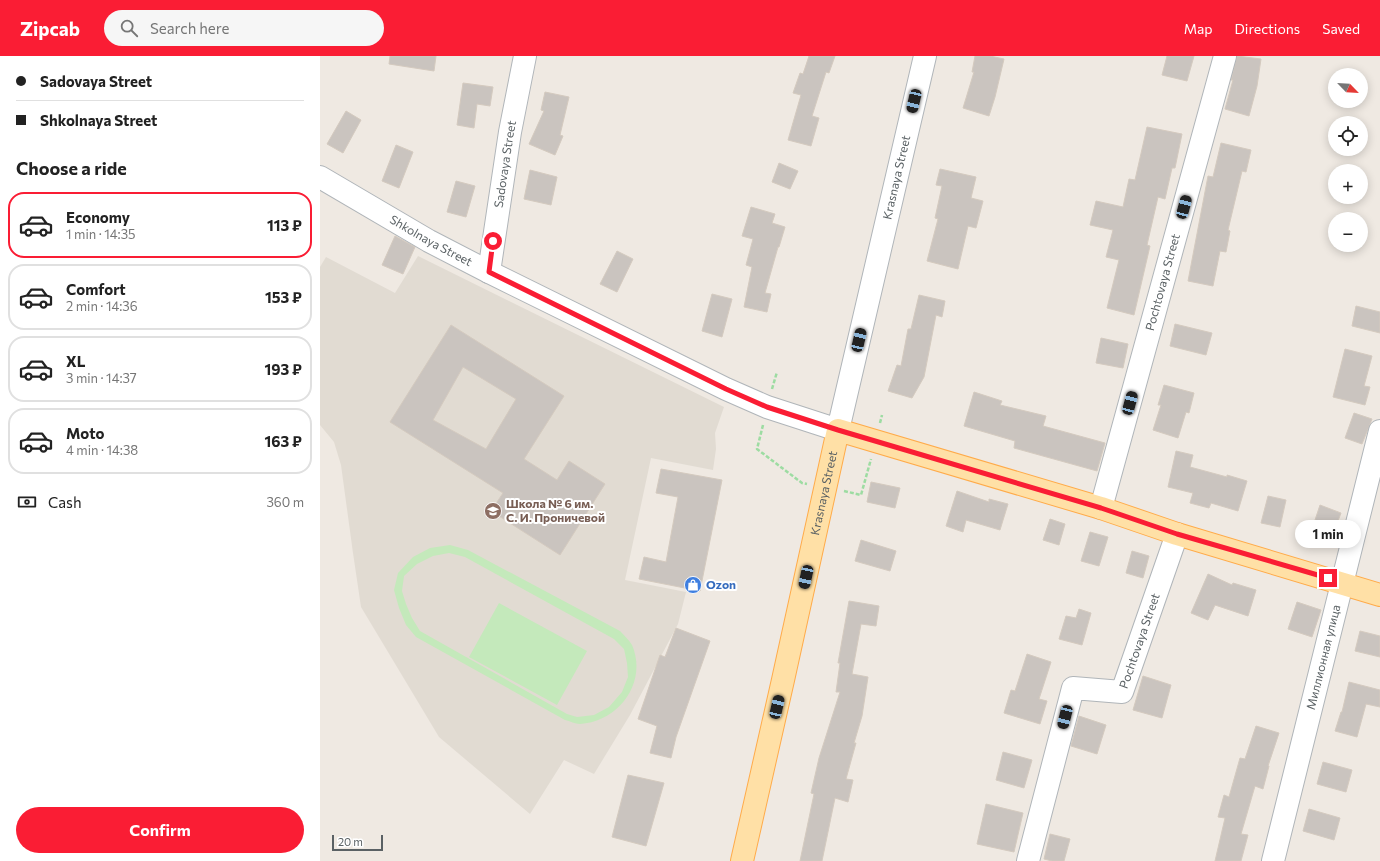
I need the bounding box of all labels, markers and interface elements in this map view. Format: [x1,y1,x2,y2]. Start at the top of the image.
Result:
search box [104,10,384,46]
text: Zipcab [20,17,80,40]
icon: search [118,17,140,39]
text: Search here [150,19,229,37]
text: Map [1184,20,1213,37]
text: Directions [1235,20,1300,37]
text: Saved [1322,20,1360,37]
north arrow [1328,68,1368,108]
map controls [1328,68,1368,252]
text: Sadovaya Street [40,72,152,90]
car [905,88,923,114]
text: Shkolnaya Street [40,111,157,129]
button: locate [1328,116,1368,156]
street label: Sadovaya Street [491,119,518,209]
street label: Krasnaya Street [879,134,912,221]
text: Choose a ride [16,157,127,179]
button: + [1328,164,1368,204]
car [1175,194,1193,220]
icon: car [18,207,54,243]
text: Economy [66,208,130,226]
street label: Shkolnaya Street [388,212,475,268]
button: − [1328,212,1368,252]
text: 113 ₽ [267,216,302,234]
text: 1 min · 14:35 [66,226,136,242]
route start [484,232,502,250]
street label: Pochtovaya Street [1142,232,1182,332]
icon: car [18,279,54,315]
text: Comfort [66,280,126,298]
text: 153 ₽ [265,288,302,306]
text: 2 min · 14:36 [66,298,138,314]
car [850,327,868,353]
icon: car [18,351,54,387]
text: XL [66,352,85,370]
text: 193 ₽ [265,360,302,378]
text: 3 min · 14:37 [66,370,137,386]
car [1121,390,1139,416]
icon: car [18,423,54,459]
text: Moto [66,424,105,442]
text: 163 ₽ [265,432,302,450]
text: 4 min · 14:38 [66,442,138,458]
street label: Krasnaya Street [807,449,839,536]
icon: cash [16,491,38,513]
text: Cash [48,493,82,511]
text: 360 m [266,494,304,510]
place label: Школа № 6 им. С. И. Проничевой [506,496,605,524]
school or university icon: Школа № 6 им. С. И. Проничевой [483,501,503,521]
callout: 1 min [1295,520,1361,548]
text: 1 min [1313,526,1343,542]
car [798,564,814,590]
route end [1319,569,1337,587]
shop icon: Ozon [683,575,703,595]
place label: Ozon [706,577,736,591]
street label: Pochtovaya Street [1116,591,1162,690]
street label: Миллионная улица [1303,603,1343,711]
car [768,694,786,720]
car [1056,704,1074,730]
button: Confirm [16,807,304,853]
scale bar [332,833,383,852]
text: 20 m [338,835,363,848]

